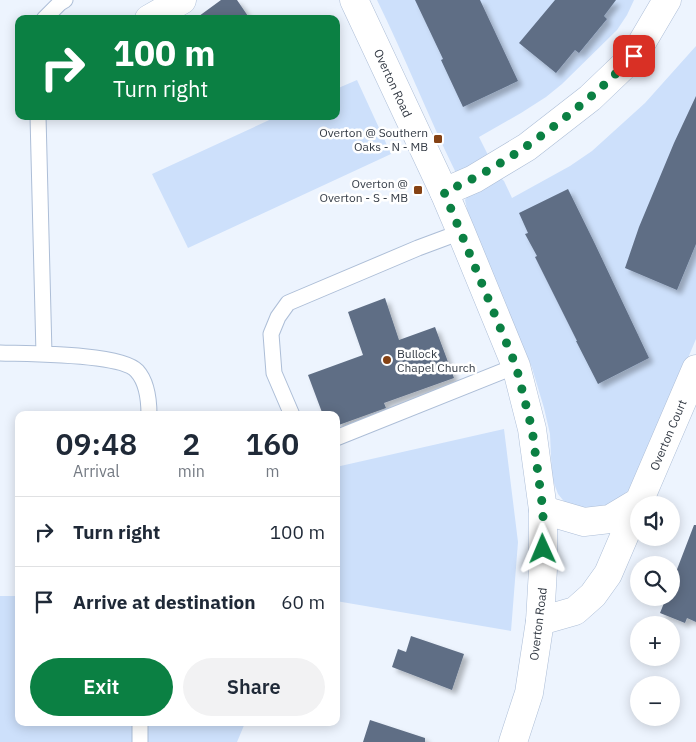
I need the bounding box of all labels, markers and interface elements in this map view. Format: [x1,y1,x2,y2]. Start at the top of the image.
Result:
text: 100 m [113,30,216,76]
icon: right [30,35,95,100]
pin [613,35,655,77]
icon: arrive [620,42,648,70]
street label: Overton Road [371,47,415,119]
text: Turn right [113,74,208,103]
place label: Overton @ Southern Oaks - N - MB [319,125,428,154]
marker: Overton @ Southern Oaks - N - MB [432,133,444,145]
place label: Overton @ Overton - S - MB [319,176,408,205]
marker: Overton @ Overton - S - MB [412,184,424,196]
place label: Bullock Chapel Church [397,346,476,375]
marker: Bullock Chapel Church [381,354,393,366]
street label: Overton Court [646,397,690,473]
text: 09:48 [56,424,137,463]
text: 2 [182,424,200,463]
text: 160 [245,424,299,463]
text: Arrival [73,461,120,481]
text: min [178,461,205,481]
text: m [265,461,279,481]
map controls [630,496,680,726]
button: sound [630,496,680,546]
icon: right [30,518,58,546]
text: Turn right [73,520,160,544]
text: 100 m [270,520,325,544]
position arrow [516,522,568,574]
button: search [630,556,680,606]
street label: Overton Road [526,587,550,661]
icon: arrive [30,588,58,616]
text: Arrive at destination [73,590,256,614]
text: 60 m [281,590,325,614]
button: + [630,616,680,666]
button: Exit [30,658,173,716]
button: Share [183,658,325,716]
button: − [630,676,680,726]

